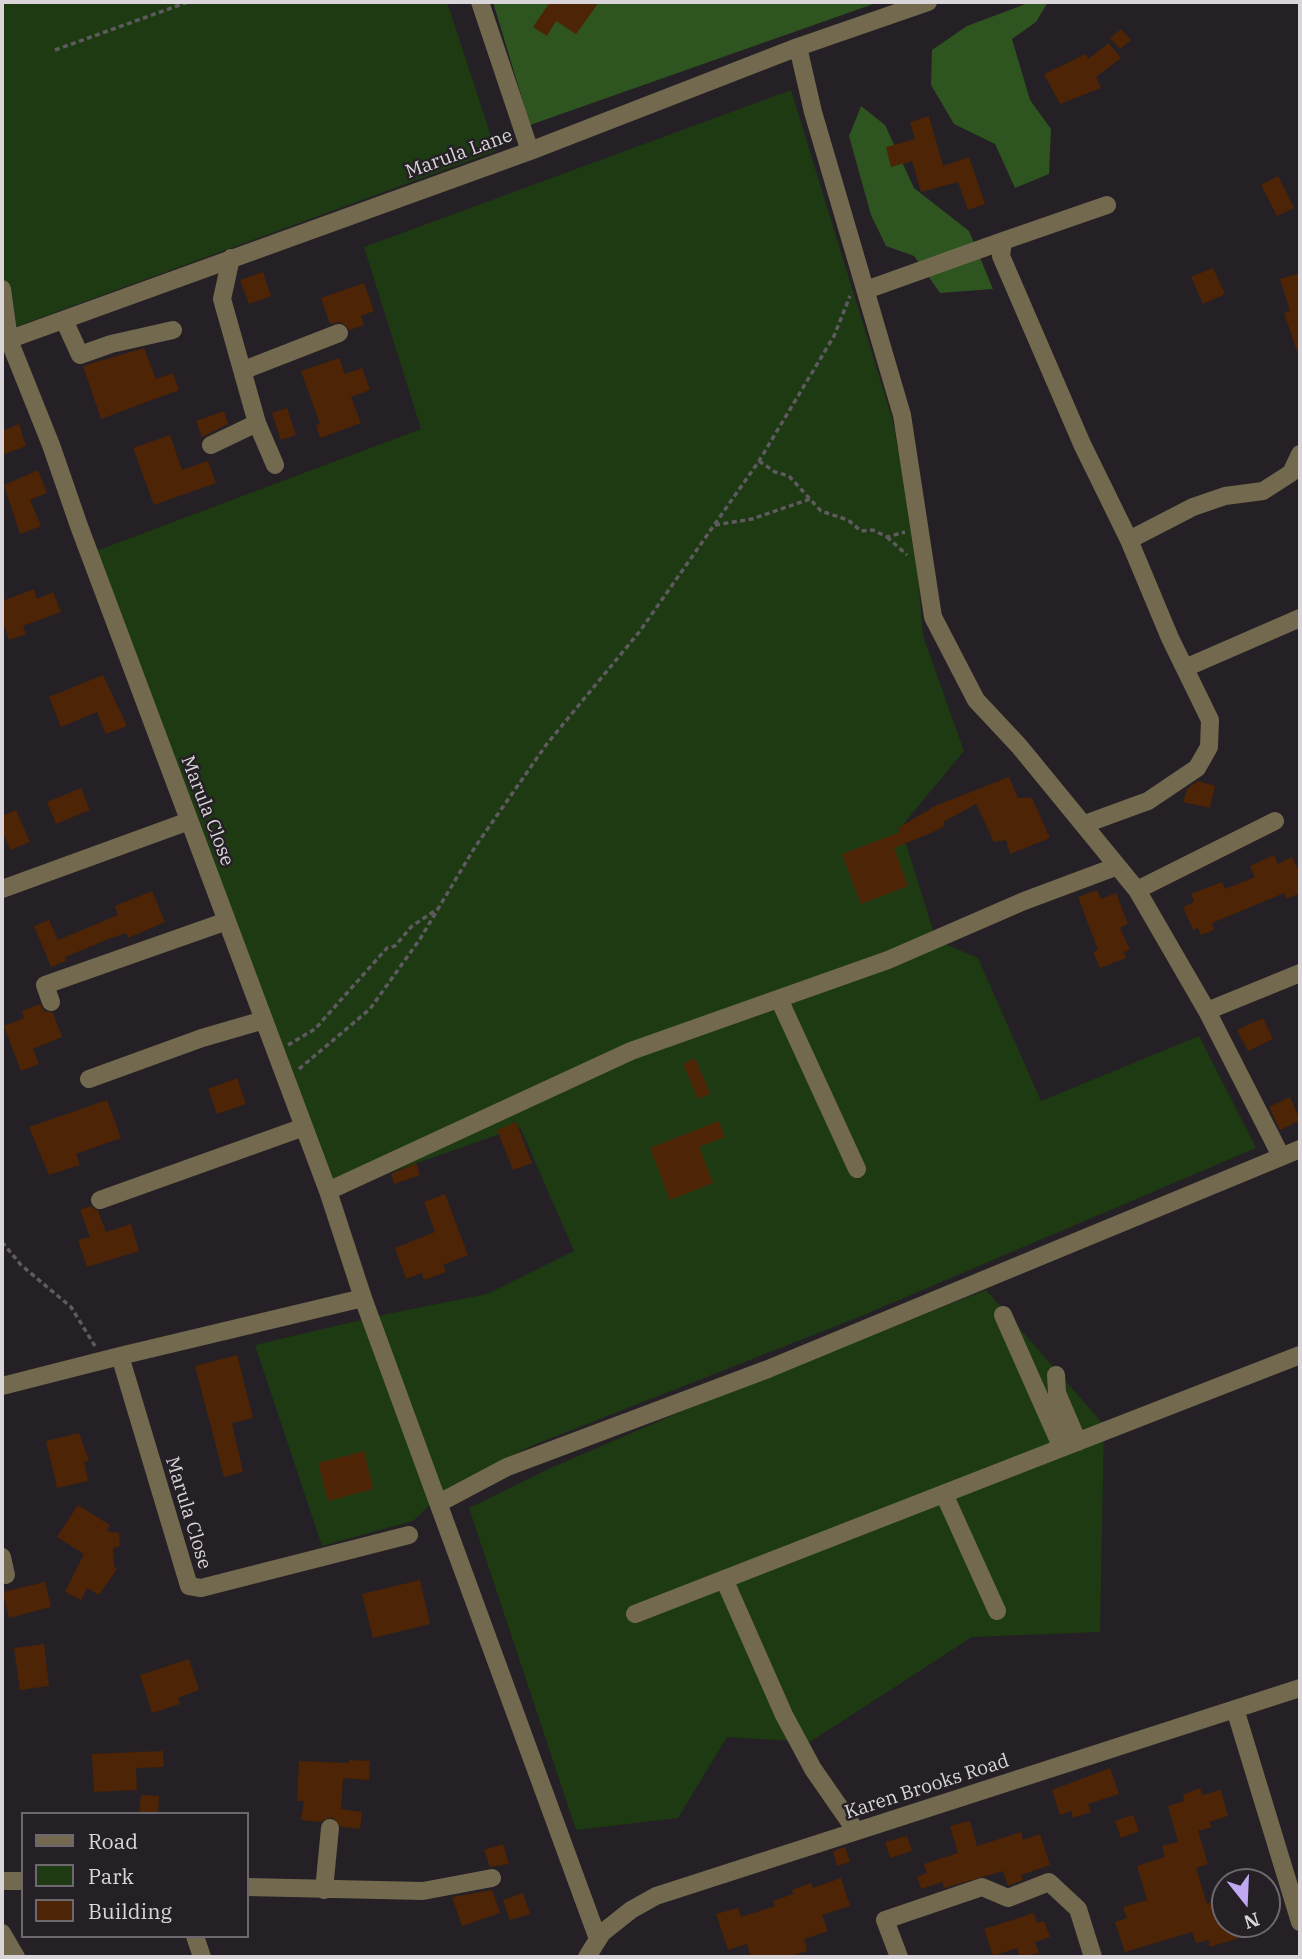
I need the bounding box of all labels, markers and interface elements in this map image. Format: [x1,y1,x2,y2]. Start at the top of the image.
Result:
street label: Marula Lane [402,124,516,184]
street label: Marula Close [176,753,238,869]
street label: Marula Close [160,1454,216,1572]
street label: Karen Brooks Road [842,1750,1012,1824]
legend [21,1812,248,1938]
text: Road [88,1827,138,1855]
text: Park [88,1862,134,1890]
north arrow [1211,1868,1281,1938]
text: Building [88,1897,172,1925]
text: N [1241,1907,1263,1935]

